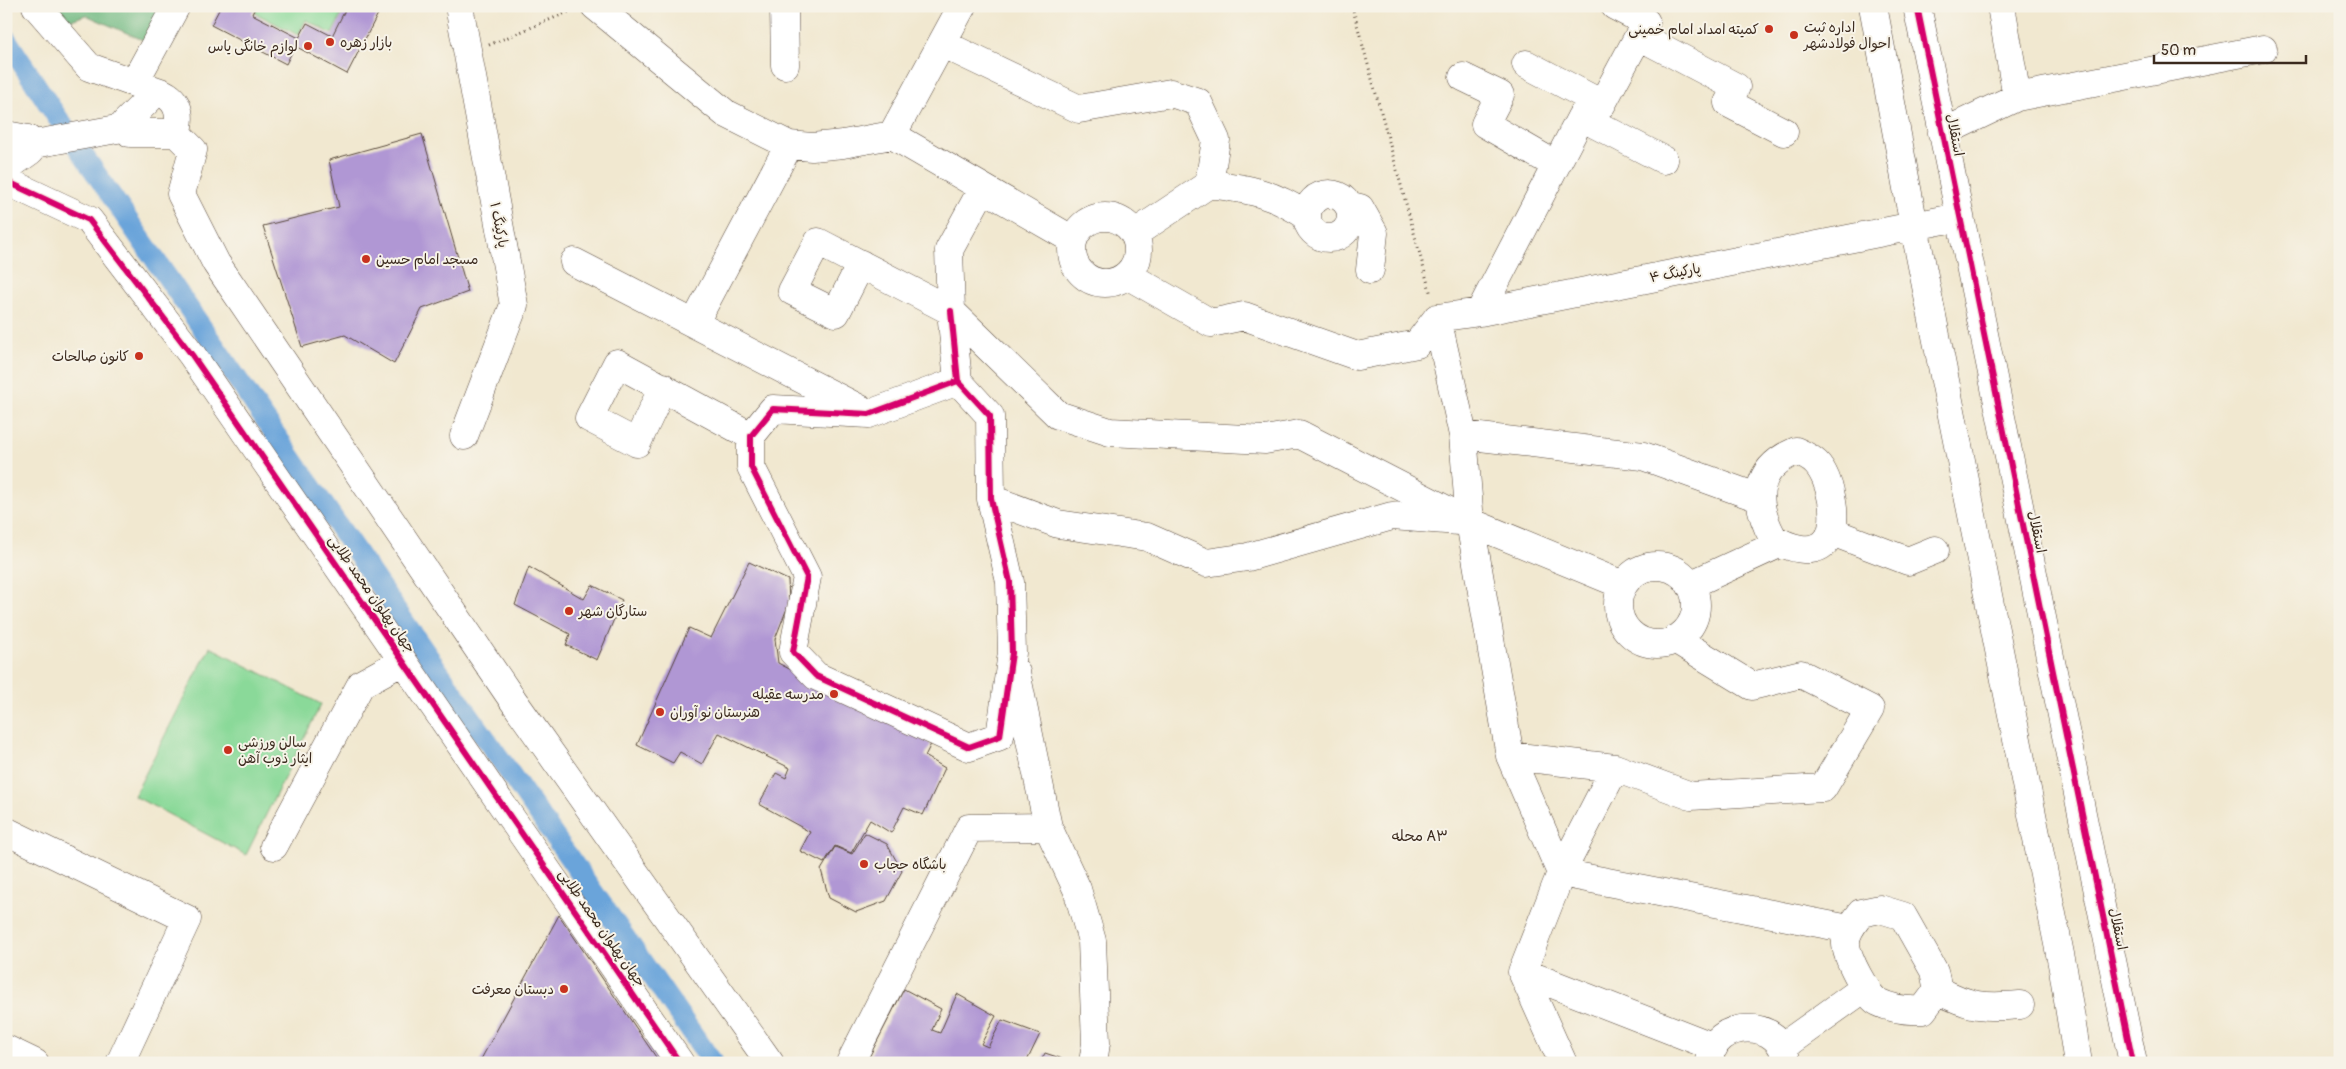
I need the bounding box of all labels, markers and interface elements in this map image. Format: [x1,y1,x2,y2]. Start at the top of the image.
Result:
place label: اداره ثبت احوال فولادشهر [1803,19,1891,52]
place label: کمیته امداد امام خمینی [1628,21,1759,40]
marker: کمیته امداد امام خمینی [1763,23,1775,35]
marker: اداره ثبت احوال فولادشهر [1788,29,1800,41]
scale bar [2154,32,2306,64]
place label: بازار زهره [340,34,392,51]
marker: بازار زهره [324,36,336,48]
place label: لوازم خانگی یاس [208,38,298,58]
marker: لوازم خانگی یاس [302,40,314,52]
text: 50 m [2161,41,2196,60]
street label: استقلال [1943,112,1967,158]
street label: پارکینگ ۱ [485,201,512,250]
place label: مسجد امام حسین [376,251,478,270]
marker: مسجد امام حسین [360,253,372,265]
street label: پارکینگ ۴ [1648,260,1702,287]
place label: کانون صالحات [52,348,129,365]
marker: کانون صالحات [133,350,145,362]
street label: استقلال [2024,509,2050,555]
street label: جهان پهلوان محمد طلایی [324,532,419,657]
place label: ستارگان شهر [578,603,647,620]
marker: ستارگان شهر [563,605,575,617]
place label: مدرسه عقیله [753,686,824,703]
marker: مدرسه عقیله [828,688,840,700]
place label: هنرستان نو آوران [670,704,760,722]
marker: هنرستان نو آوران [654,706,666,718]
place label: سالن ورزشی ایثار ذوب آهن [238,734,312,767]
marker: سالن ورزشی ایثار ذوب آهن [222,744,234,756]
district label: محله A۳ [1392,827,1448,846]
place label: باشگاه حجاب [874,856,947,873]
marker: باشگاه حجاب [858,858,870,870]
street label: جهان پهلوان محمد طلایی [554,866,649,991]
street label: استقلال [2105,906,2131,952]
place label: دبستان معرفت [472,981,554,998]
marker: دبستان معرفت [558,983,570,995]

